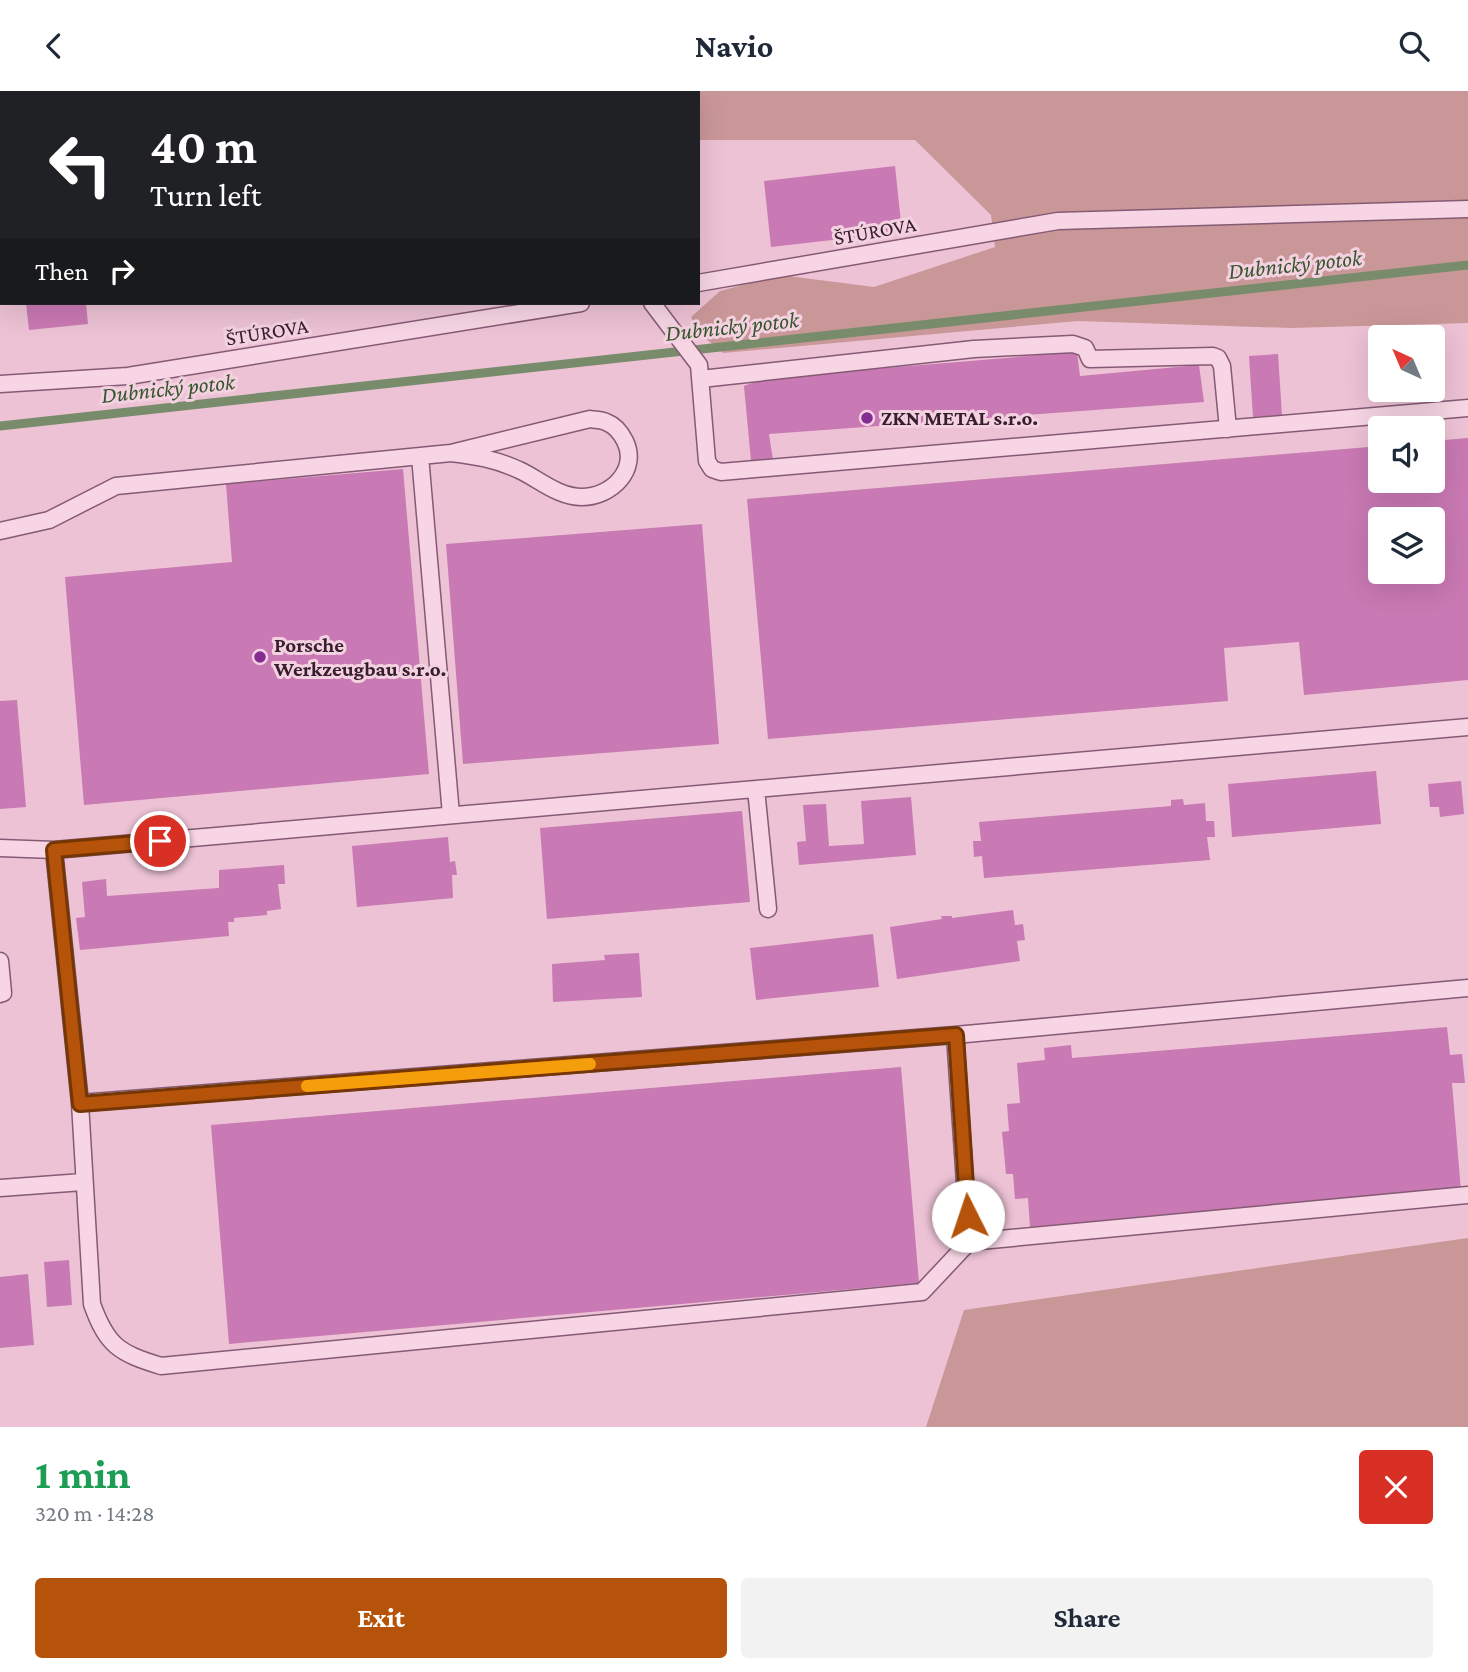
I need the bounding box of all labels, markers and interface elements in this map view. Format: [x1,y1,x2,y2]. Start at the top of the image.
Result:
icon: back [35,27,73,65]
icon: search [1395,27,1433,65]
text: Navio [695,28,773,64]
icon: left [35,119,126,210]
text: 40 m [150,119,257,174]
text: Turn left [150,177,261,213]
street label: ŠTÚROVA [832,212,918,250]
water label: Dubnický potok [1227,244,1364,284]
icon: right [103,252,141,290]
text: Then [35,257,89,286]
water label: Dubnický potok [664,306,801,346]
street label: ŠTÚROVA [224,314,310,350]
north arrow [1368,325,1446,403]
map controls [1368,325,1445,584]
water label: Dubnický potok [100,368,237,408]
place label: ZKN METAL s.r.o. [881,406,1038,430]
marker: ZKN METAL s.r.o. [859,410,875,426]
button: sound [1368,416,1445,493]
button: layers [1368,507,1445,584]
place label: Porsche Werkzeugbau s.r.o. [273,633,446,681]
marker: Porsche Werkzeugbau s.r.o. [252,649,268,665]
pin [130,811,190,871]
icon: arrive [141,822,179,860]
position arrow [931,1179,1005,1253]
text: 1 min [35,1450,131,1497]
button: close [1359,1450,1433,1524]
text: 320 m · 14:28 [35,1500,155,1526]
button: Exit [35,1578,727,1658]
button: Share [741,1578,1433,1658]

